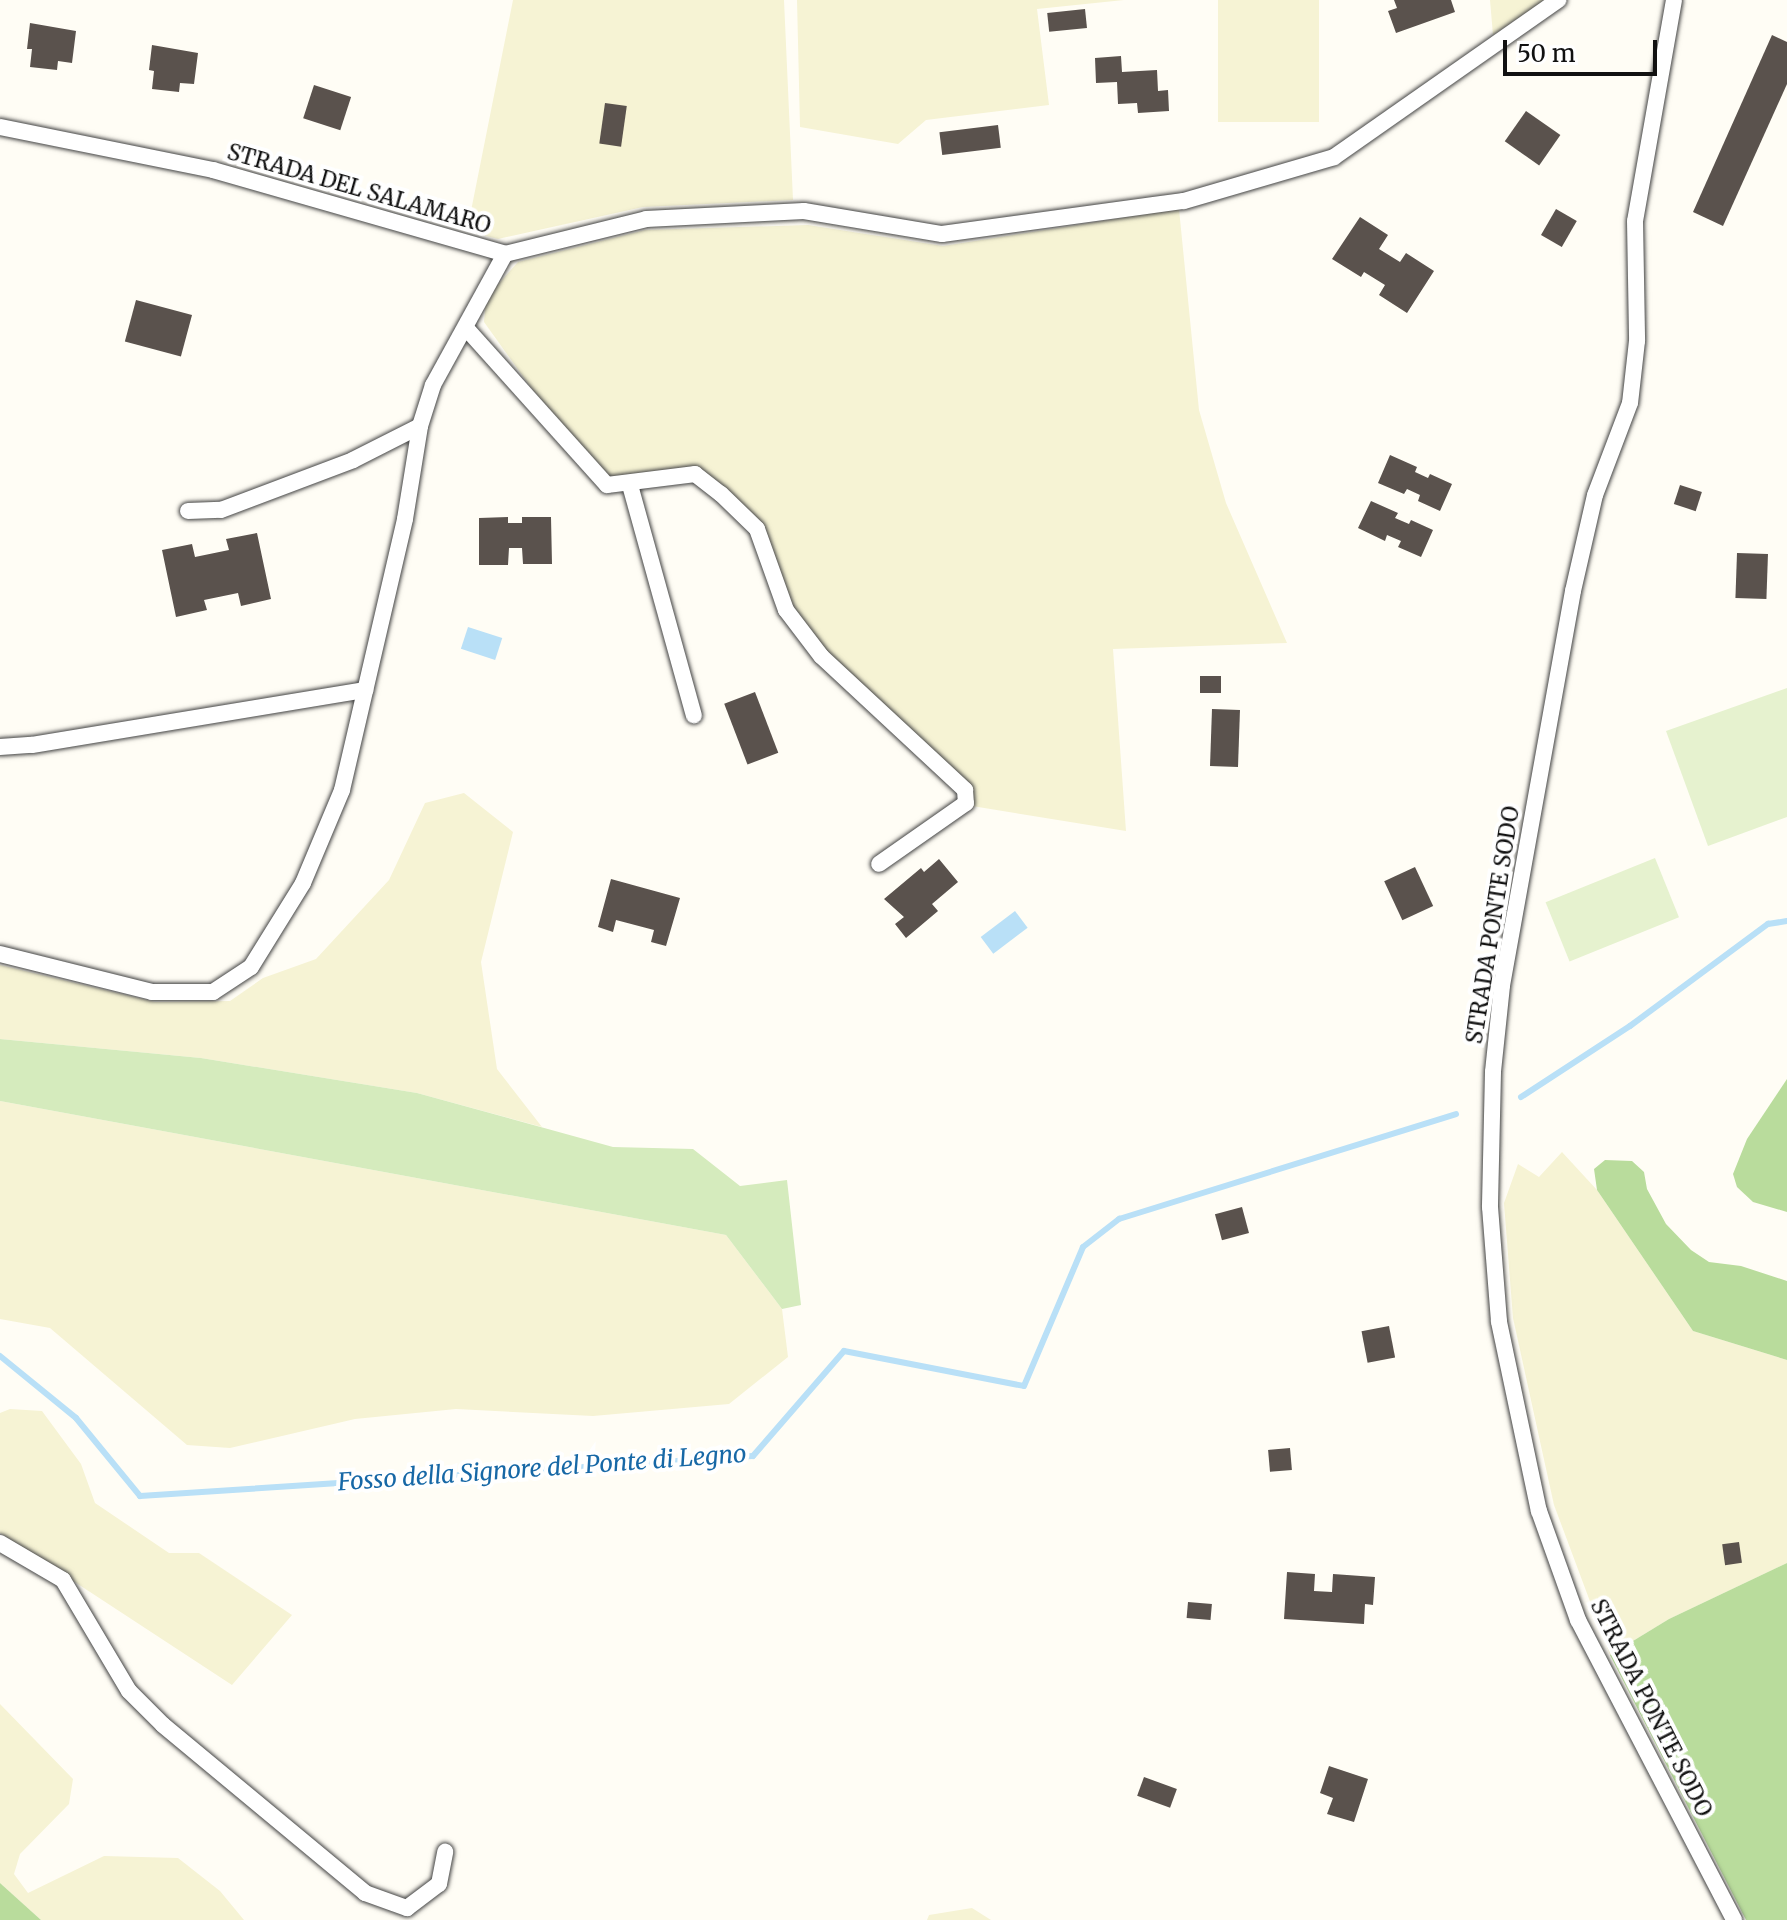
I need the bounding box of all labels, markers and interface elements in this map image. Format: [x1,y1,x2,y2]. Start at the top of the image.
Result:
scale bar [1507,24,1661,74]
text: 50 m [1517,38,1576,69]
street label: STRADA DEL SALAMARO [224,139,494,239]
street label: STRADA PONTE SODO [1461,804,1525,1046]
water label: Fosso della Signore del Ponte di Legno [337,1439,747,1497]
street label: STRADA PONTE SODO [1585,1595,1717,1821]

